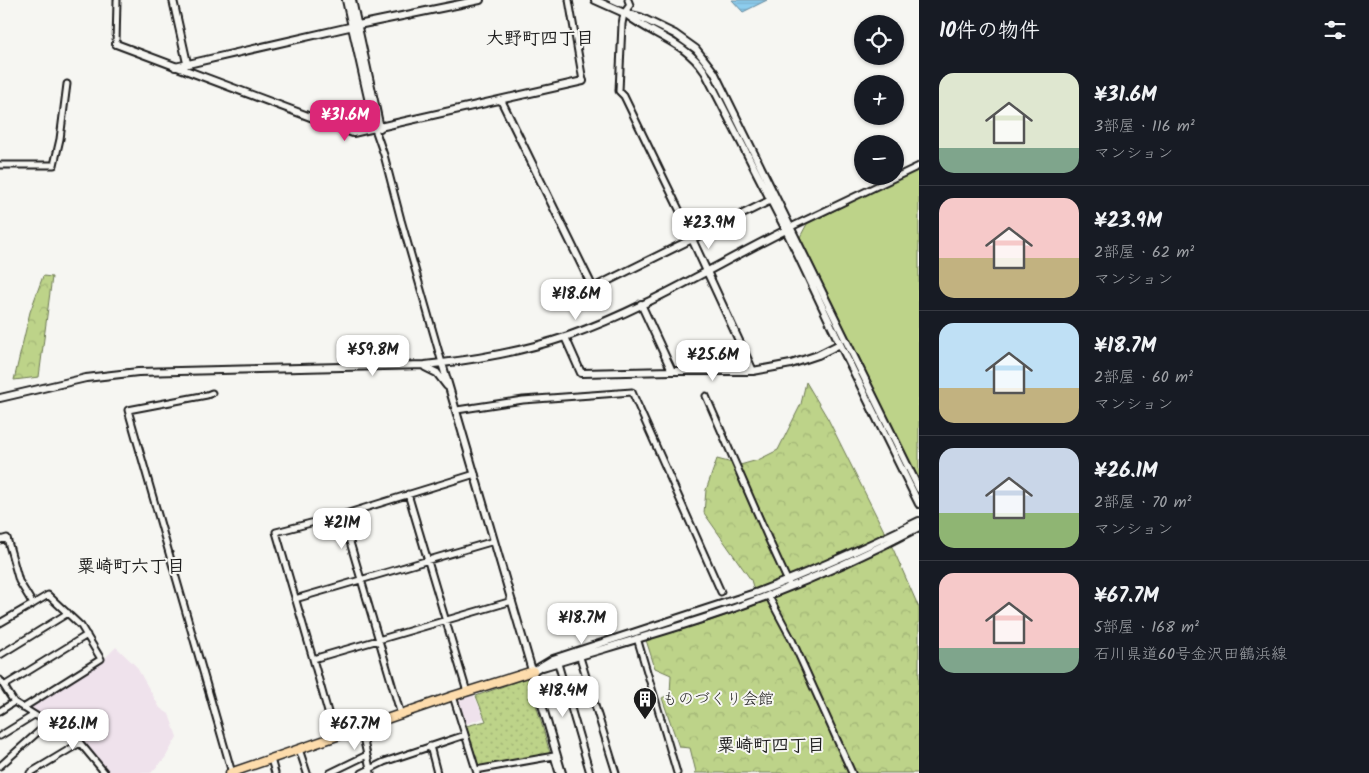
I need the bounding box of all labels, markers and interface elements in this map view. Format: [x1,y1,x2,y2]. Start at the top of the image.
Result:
map controls [854,15,904,185]
button: locate [854,15,904,65]
text: 10件の物件 [939,15,1040,48]
icon: filters [1321,16,1349,44]
district label: 大野町四丁目 [486,25,594,54]
button: + [854,75,904,125]
text: ¥31.6M [1094,79,1157,112]
icon: home [979,93,1039,153]
pin: ¥31.6M [304,100,386,142]
text: ¥31.6M [321,103,369,128]
text: 3部屋 · 116 m² [1094,114,1195,139]
button: − [854,135,904,185]
text: マンション [1094,141,1173,166]
text: ¥23.9M [1094,205,1162,238]
pin: ¥23.9M [668,208,750,250]
text: ¥23.9M [683,211,735,236]
icon: home [979,218,1039,278]
text: 2部屋 · 62 m² [1094,240,1194,265]
text: マンション [1094,267,1173,292]
pin: ¥18.6M [535,278,617,321]
text: ¥18.6M [552,282,600,307]
text: ¥18.7M [1094,330,1156,363]
pin: ¥59.8M [332,334,414,377]
text: ¥59.8M [347,338,399,363]
pin: ¥25.6M [672,340,754,382]
text: ¥25.6M [687,343,739,368]
icon: home [979,343,1039,403]
text: 2部屋 · 60 m² [1094,365,1193,390]
text: マンション [1094,392,1173,417]
text: ¥26.1M [1094,455,1158,488]
icon: home [979,468,1039,528]
text: 2部屋 · 70 m² [1094,490,1191,515]
pin: ¥21M [312,508,372,550]
text: ¥21M [324,511,360,536]
text: マンション [1094,517,1173,542]
district label: 粟崎町六丁目 [77,553,185,582]
text: ¥67.7M [1094,580,1159,613]
icon: home [979,593,1039,653]
pin: ¥18.7M [541,602,623,645]
text: ¥18.7M [558,606,606,631]
text: 5部屋 · 168 m² [1094,615,1199,640]
text: 石川県道60号金沢田鶴浜線 [1094,642,1287,667]
pin: ¥18.4M [522,676,604,718]
text: ¥18.4M [539,679,587,704]
building icon: ものづくり会館 [632,686,658,720]
place label: ものづくり会館 [662,687,774,712]
pin: ¥26.1M [32,708,114,751]
pin: ¥67.7M [314,708,396,751]
text: ¥26.1M [49,712,97,737]
text: ¥67.7M [330,712,380,737]
district label: 粟崎町四丁目 [717,732,825,761]

